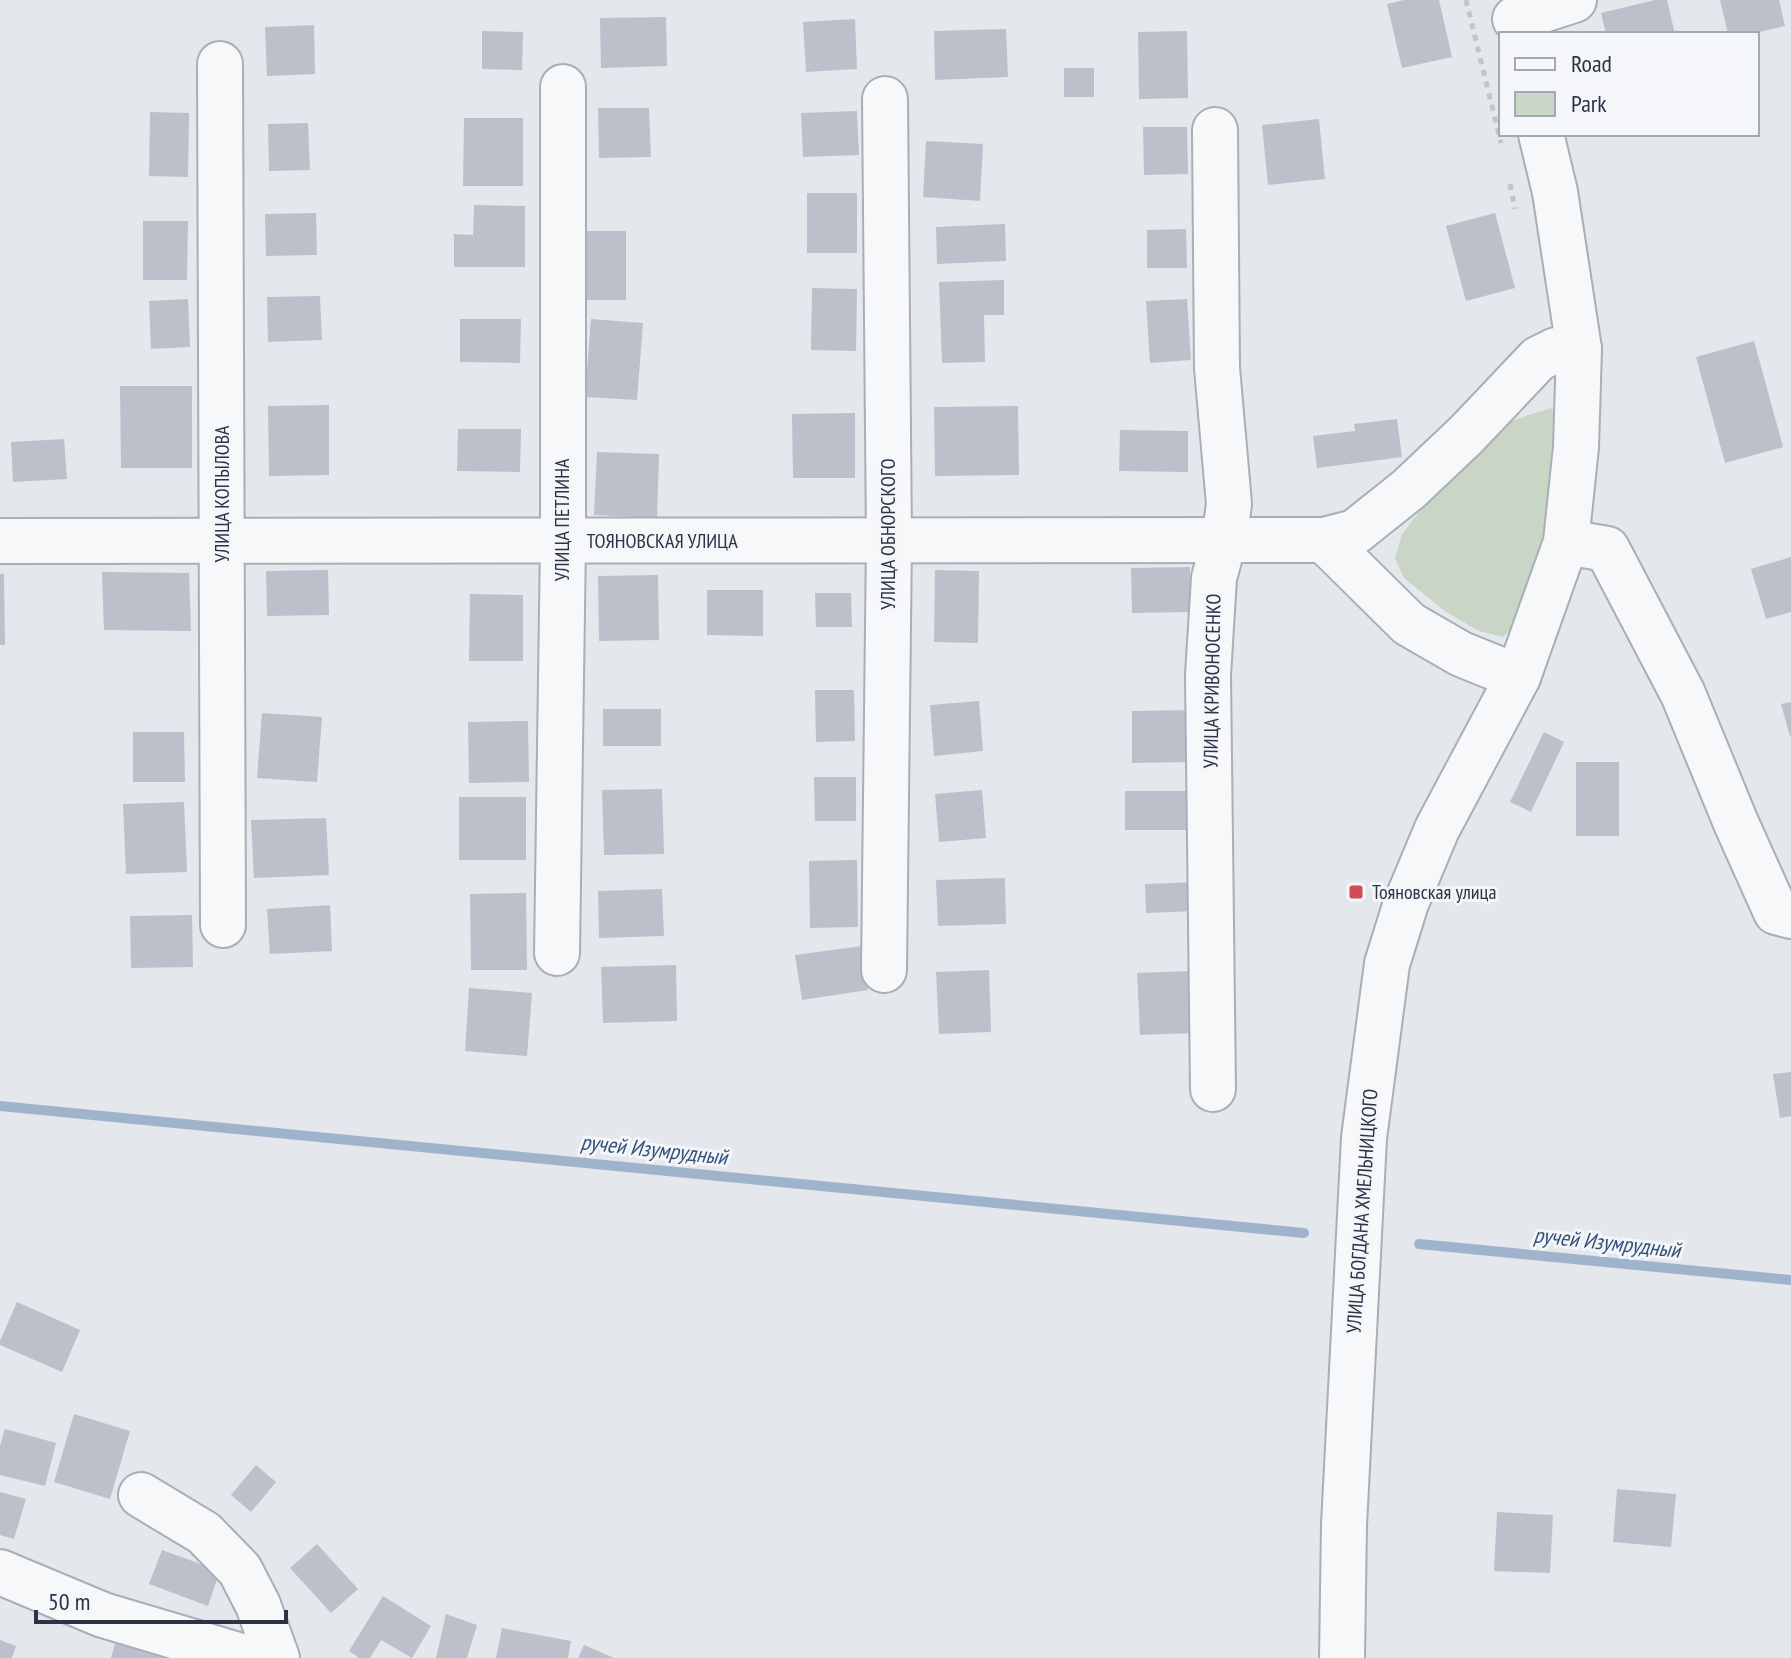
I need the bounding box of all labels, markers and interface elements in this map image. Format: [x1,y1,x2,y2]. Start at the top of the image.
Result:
legend [1499,32,1759,136]
text: Road [1571,48,1612,79]
text: Park [1571,88,1607,119]
street label: УЛИЦА КОПЫЛОВА [209,425,235,563]
street label: УЛИЦА ПЕТЛИНА [549,458,575,581]
street label: УЛИЦА ОБНОРСКОГО [875,458,901,610]
street label: ТОЯНОВСКАЯ УЛИЦА [586,528,738,554]
street label: УЛИЦА КРИВОНОСЕНКО [1197,593,1227,769]
place label: Тояновская улица [1372,879,1496,905]
marker: Тояновская улица [1347,883,1365,901]
street label: УЛИЦА БОГДАНА ХМЕЛЬНИЦКОГО [1340,1088,1384,1334]
water label: ручей Изумрудный [579,1127,731,1171]
water label: ручей Изумрудный [1532,1220,1684,1264]
scale bar [36,1574,286,1624]
text: 50 m [48,1586,90,1617]

